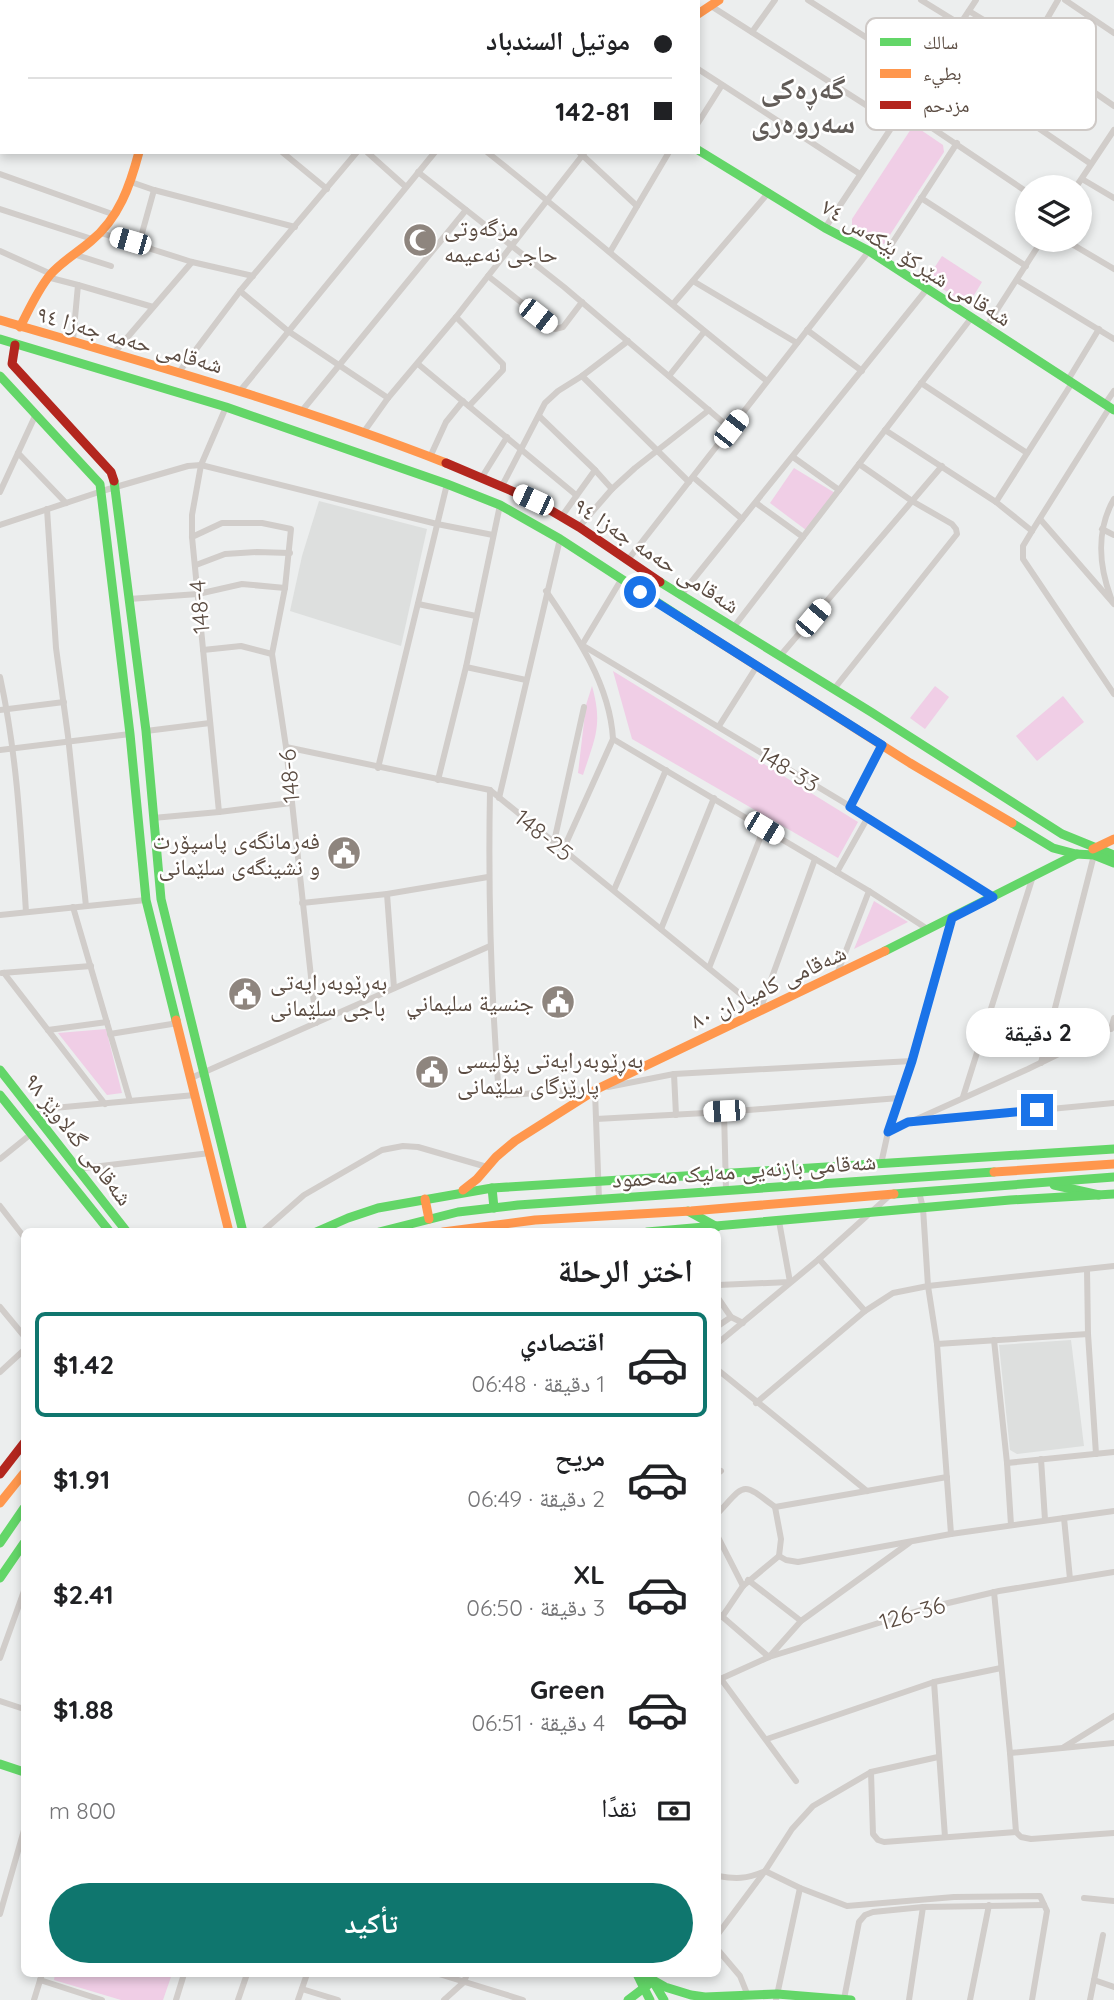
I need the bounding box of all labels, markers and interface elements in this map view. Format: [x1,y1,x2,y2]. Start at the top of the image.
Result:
legend [866,18,1096,130]
text: موتيل السندباد [486,24,630,57]
text: سالك [923,30,958,54]
text: بطيء [923,61,962,89]
district label: گەڕەکی سەروەری [751,69,855,141]
text: مزدحم [923,93,969,118]
text: 142-81 [555,95,630,128]
map controls [1015,175,1092,252]
button: layers [1015,175,1092,252]
street label: شەقامی شێرکۆ بێکەس ٧٤ [817,192,1017,332]
place label: مزگەوتی حاجی نەعیمە [444,213,558,268]
mosque icon: مزگەوتی حاجی نەعیمە [401,221,439,259]
car [107,225,154,257]
car [515,295,562,337]
street label: شەقامی حەمە جەزا ٩٤ [34,299,226,379]
car [710,406,753,452]
car [510,482,557,518]
street label: شەقامی حەمە جەزا ٩٤ [569,491,745,619]
route start [624,576,656,608]
street label: 148-4 [182,579,216,635]
car [792,595,835,641]
street label: 148-33 [753,740,825,798]
street label: 148-6 [272,748,306,804]
street label: 148-25 [509,803,579,867]
car [741,808,788,848]
place label: فەرمانگەی پاسپۆرت و نشینگەی سلێمانی [152,826,320,881]
public building icon: فەرمانگەی پاسپۆرت و نشینگەی سلێمانی [325,834,363,872]
street label: شەقامی کامیاران ٨٠ [686,937,850,1035]
place label: بەڕێوبەرایەتی باجی سلێمانی [270,967,387,1022]
public building icon: بەڕێوبەرایەتی باجی سلێمانی [226,975,264,1013]
public building icon: جنسية سليماني [539,983,577,1021]
place label: جنسية سليماني [406,988,534,1021]
callout: 2 دقيقة [965,1009,1109,1058]
text: 2 دقيقة [1004,1018,1072,1047]
place label: بەڕێوبەرایەتی پۆلیسی پارێزگای سلێمانی [457,1045,643,1100]
public building icon: بەڕێوبەرایەتی پۆلیسی پارێزگای سلێمانی [413,1053,451,1091]
street label: شەقامی گەلاوێژ ٩٨ [18,1067,140,1211]
route end [1021,1094,1053,1126]
car [703,1099,746,1123]
street label: شەقامی بازنەیی مەلیک مەحمود [611,1146,877,1194]
text: اختر الرحلة [558,1250,693,1290]
text: اقتصادي [520,1325,605,1358]
icon: car [626,1333,689,1396]
text: $1.42 [53,1348,114,1381]
text: 1 دقيقة · 06:48 [471,1369,605,1398]
text: مريح [555,1440,605,1473]
icon: car [626,1448,689,1511]
text: $1.91 [53,1463,110,1496]
text: 2 دقيقة · 06:49 [467,1484,605,1513]
text: XL [573,1558,605,1591]
icon: car [626,1563,689,1626]
text: $2.41 [53,1578,114,1611]
street label: 126-36 [876,1590,948,1636]
text: 3 دقيقة · 06:50 [466,1593,605,1622]
text: Green [530,1673,605,1706]
icon: car [626,1678,689,1741]
text: $1.88 [53,1693,114,1726]
text: 4 دقيقة · 06:51 [471,1708,605,1737]
text: نقدًا [601,1791,637,1824]
icon: cash [655,1792,693,1830]
text: 800 m [49,1796,116,1825]
button: تأكيد [49,1883,693,1963]

